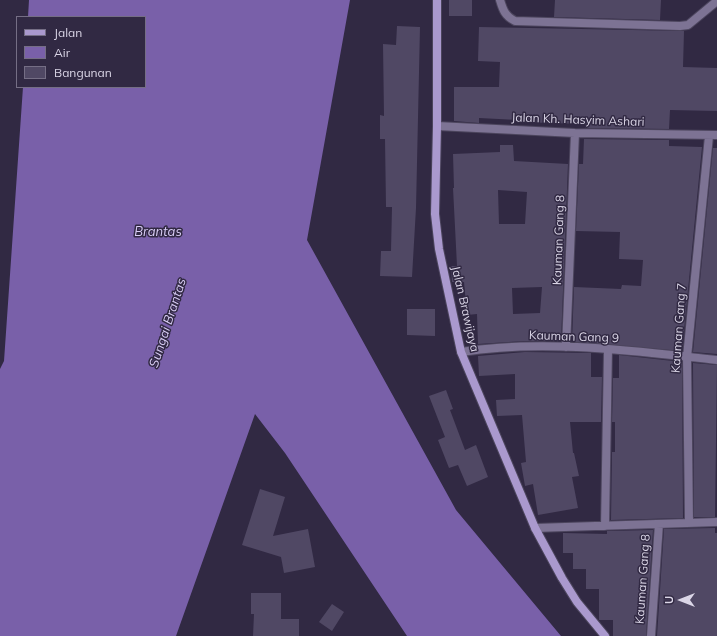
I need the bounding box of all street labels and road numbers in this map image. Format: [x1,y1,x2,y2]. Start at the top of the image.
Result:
street label: Jalan Kh. Hasyim Ashari [511,110,645,130]
street label: Kauman Gang 8 [550,195,568,285]
street label: Jalan Brawijaya [448,265,482,353]
street label: Kauman Gang 7 [669,283,689,373]
street label: Kauman Gang 9 [529,328,619,346]
street label: Kauman Gang 8 [633,534,653,624]

